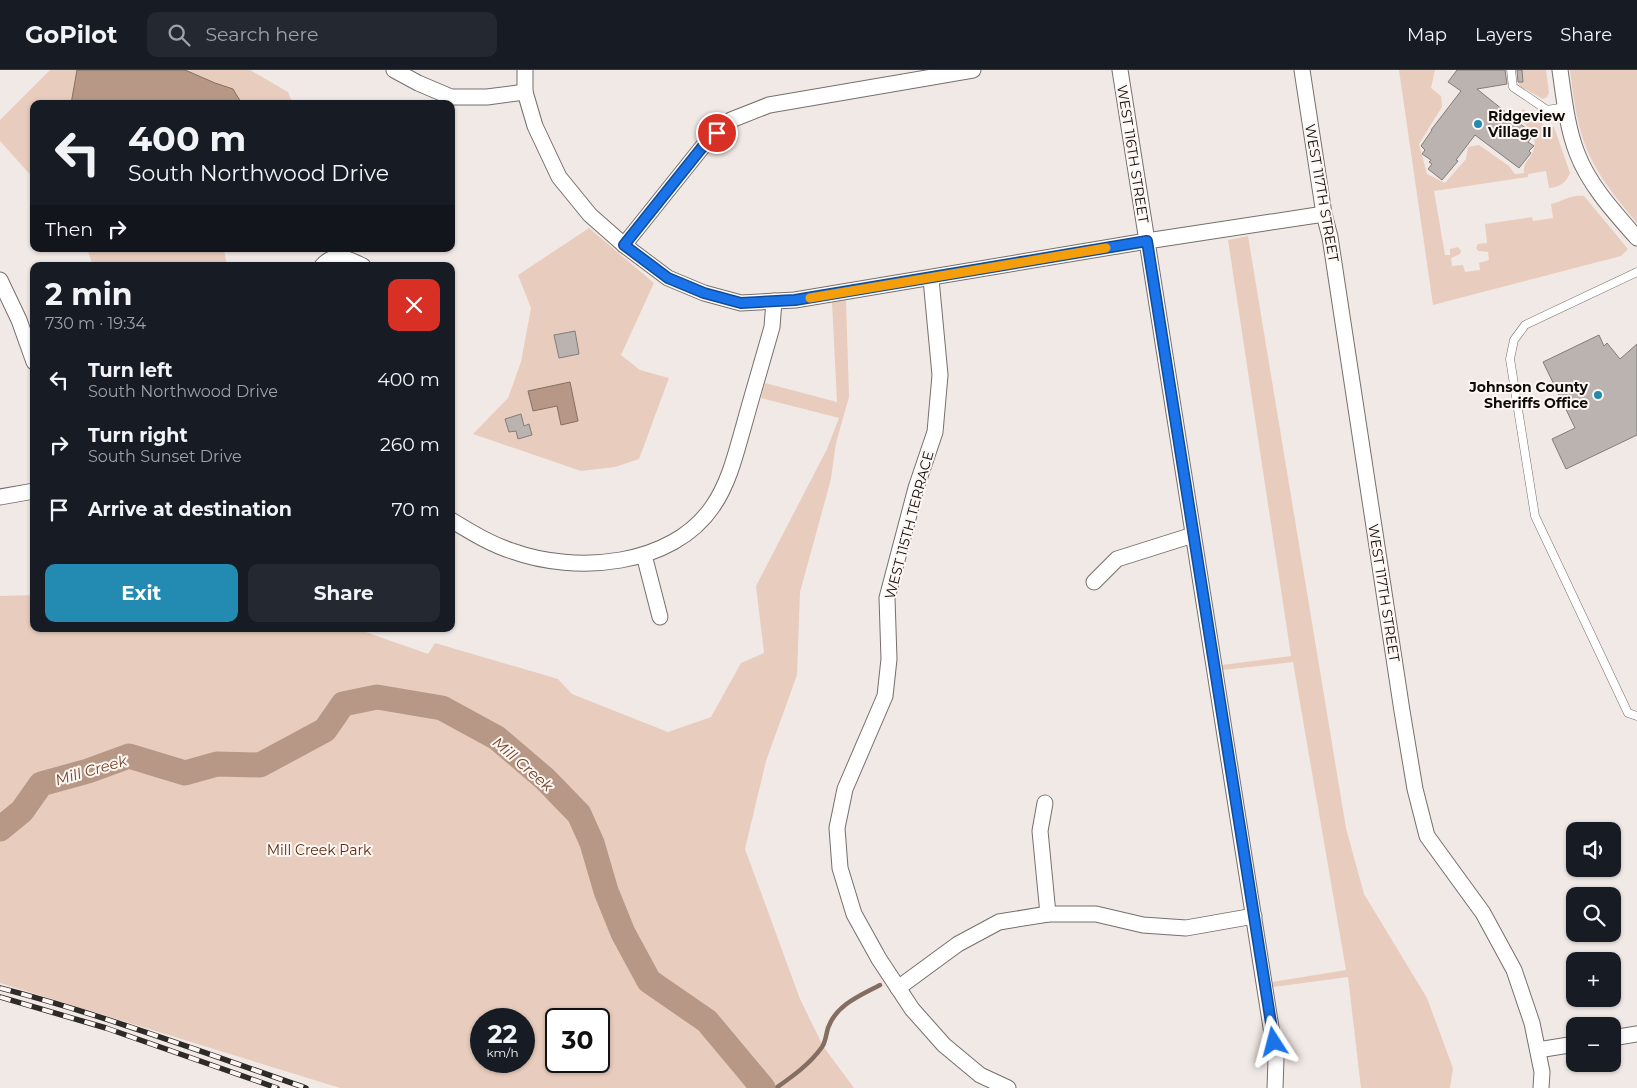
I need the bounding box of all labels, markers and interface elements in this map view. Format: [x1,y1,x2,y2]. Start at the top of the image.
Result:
search box [147,12,497,57]
text: GoPilot [25,20,117,49]
icon: search [165,21,193,49]
text: Search here [205,23,318,46]
text: Map [1407,24,1447,46]
text: Layers [1475,24,1532,46]
text: Share [1560,24,1612,46]
street label: WEST 116TH STREET [1113,84,1153,224]
place label: Ridgeview Village II [1487,107,1566,141]
pin [696,112,738,154]
text: 400 m [128,117,246,160]
marker: Ridgeview Village II [1472,118,1484,130]
icon: arrive [703,119,731,147]
icon: left [45,120,110,185]
street label: WEST 117TH STREET [1301,123,1343,263]
text: South Northwood Drive [128,160,389,187]
icon: right [103,215,131,243]
text: Then [45,218,93,241]
text: 2 min [45,276,132,313]
button: close [388,279,440,331]
text: 730 m · 19:34 [45,314,146,333]
text: Turn left [88,359,173,382]
icon: left [45,366,73,394]
text: 400 m [377,368,440,391]
place label: Johnson County Sheriffs Office [1468,378,1589,412]
text: South Northwood Drive [88,382,278,401]
marker: Johnson County Sheriffs Office [1592,389,1604,401]
text: Turn right [88,424,188,447]
icon: right [45,431,73,459]
text: 260 m [380,433,440,456]
text: South Sunset Drive [88,447,242,466]
street label: WEST 115TH TERRACE [881,449,937,601]
icon: arrive [45,496,73,524]
text: Arrive at destination [88,498,292,521]
text: 70 m [391,498,440,521]
street label: WEST 117TH STREET [1364,523,1404,663]
button: Exit [45,564,238,622]
button: Share [248,564,440,622]
water label: Mill Creek [489,733,558,796]
water label: Mill Creek [53,750,130,789]
map controls [1566,822,1621,1072]
button: sound [1566,822,1621,877]
park label: Mill Creek Park [267,841,372,859]
button: search [1566,887,1621,942]
button: + [1566,952,1621,1007]
speed limit sign: 30 [545,1008,610,1073]
position arrow [1247,1015,1299,1067]
button: − [1566,1017,1621,1072]
text: 22 [488,1019,517,1049]
text: km/h [486,1045,519,1060]

